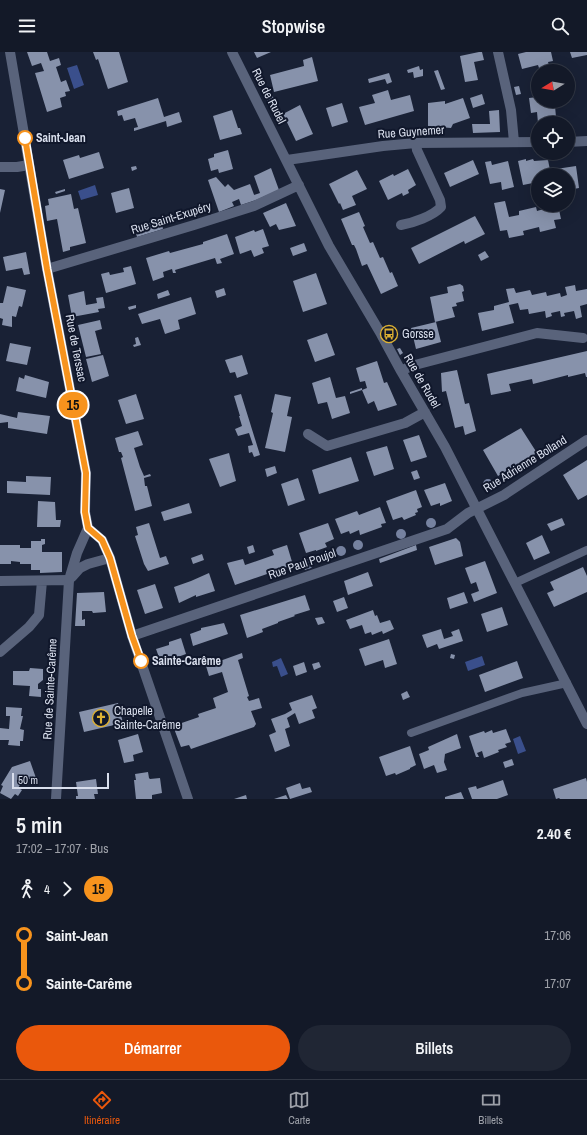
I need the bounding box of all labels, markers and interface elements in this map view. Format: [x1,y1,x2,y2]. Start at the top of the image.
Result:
text: Stopwise [262,14,325,39]
icon: menu [16,15,38,37]
icon: search [549,15,571,37]
north arrow [531,64,575,108]
map controls [531,64,575,212]
street label: Rue de Rudel [248,66,290,126]
button: locate [531,116,575,160]
street label: Rue Guynemer [377,122,446,142]
marker: Saint-Jean [17,130,33,146]
place label: Saint-Jean [36,130,86,146]
button: layers [531,168,575,212]
street label: Rue Saint-Exupéry [129,198,213,238]
street label: Rue de Terssac [62,313,90,383]
bus stop icon: Gorsse [379,324,399,344]
place label: Gorsse [402,326,434,342]
street label: Rue de Rudel [400,351,444,411]
line badge: 15 [55,392,91,418]
text: 15 [67,396,79,414]
street label: Rue Adrienne Bolland [480,432,570,496]
street label: Rue Paul Poujol [266,545,338,583]
street label: Rue de Sainte-Carême [39,638,61,740]
marker: Sainte-Carême [133,653,149,669]
place label: Sainte-Carême [152,653,221,669]
place label: Chapelle Sainte-Carême [114,703,181,733]
church icon: Chapelle Sainte-Carême [91,708,111,728]
scale bar [12,771,109,790]
text: 50 m [18,773,38,787]
text: 5 min [16,810,62,840]
text: 2.40 € [537,823,571,844]
text: 17:02 – 17:07 · Bus [16,840,108,857]
icon: walk [16,878,38,900]
icon: forward [56,878,78,900]
text: 15 [92,880,105,898]
text: 4 [44,881,50,898]
text: Saint-Jean [46,925,108,946]
text: 17:06 [544,927,571,944]
text: Sainte-Carême [46,973,132,994]
text: 17:07 [544,975,571,992]
button: Démarrer [16,1025,290,1071]
button: Billets [298,1025,571,1071]
tab: Itinéraire [84,1089,120,1127]
tab: Carte [288,1089,310,1127]
tab: Billets [478,1089,503,1127]

